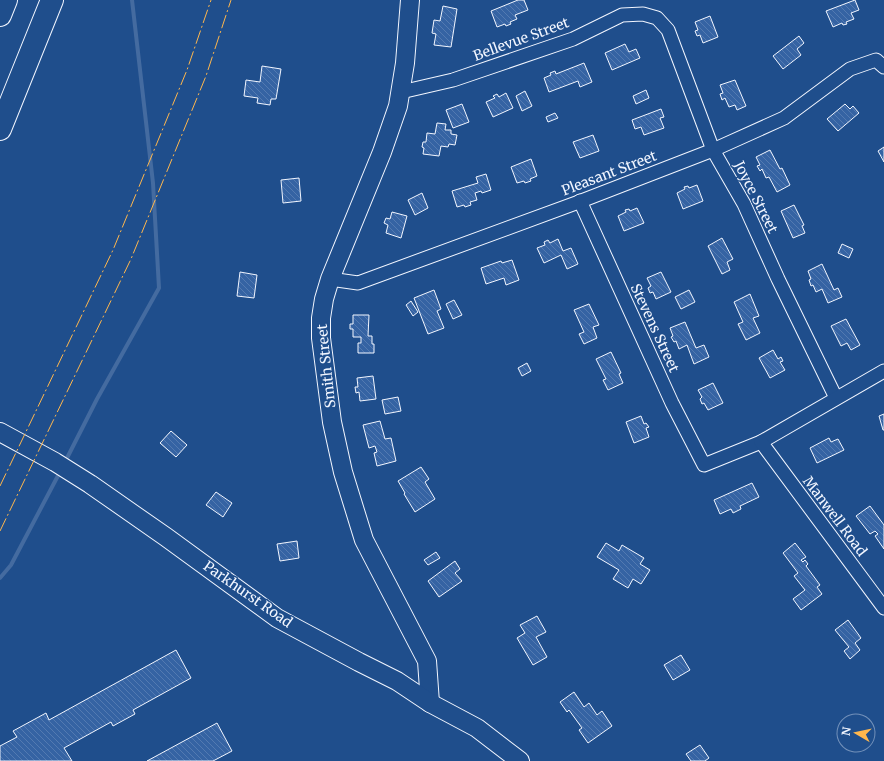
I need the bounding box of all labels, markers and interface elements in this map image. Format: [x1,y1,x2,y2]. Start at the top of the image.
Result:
street label: Bellevue Street [471,13,572,65]
street label: Pleasant Street [559,146,660,199]
street label: Joyce Street [730,157,782,237]
street label: Stevens Street [627,281,684,376]
street label: Smith Street [313,323,339,409]
street label: Manwell Road [799,472,871,560]
street label: Parkhurst Road [200,557,296,632]
north arrow [836,713,876,753]
text: N [839,726,854,737]

